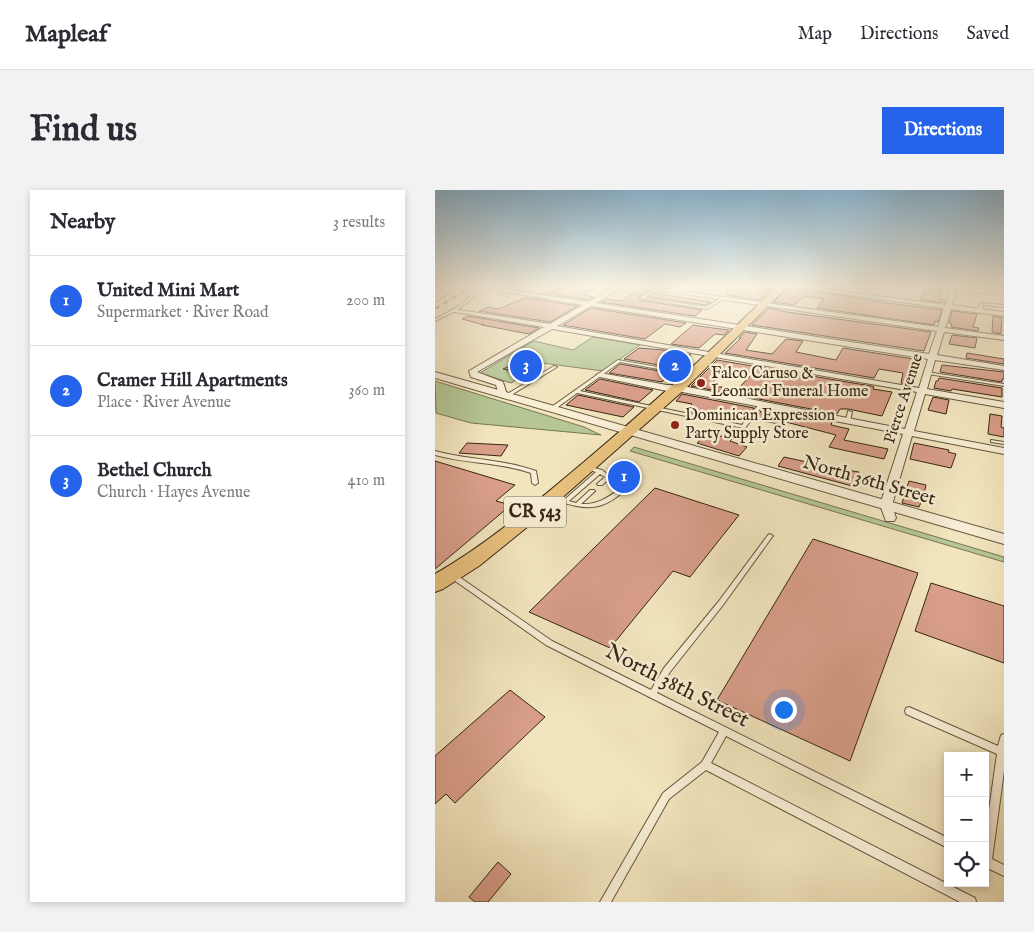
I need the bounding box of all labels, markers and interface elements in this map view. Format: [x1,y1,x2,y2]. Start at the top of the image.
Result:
text: Mapleaf [25,19,107,50]
text: Map [798,23,832,46]
text: Directions [860,23,938,46]
text: Saved [966,23,1009,46]
button: Directions [882,107,1004,154]
text: Find us [30,108,137,153]
text: Nearby [50,209,115,236]
text: 3 results [333,213,385,233]
text: United Mini Mart [97,279,239,303]
text: 1 [63,291,69,311]
text: 200 m [346,291,385,311]
text: Supermarket · River Road [97,303,268,323]
pin: 3 [510,347,542,385]
pin: 2 [659,347,691,385]
street label: Pierce Avenue [880,352,928,446]
place label: Falco Caruso & Leonard Funeral Home [711,364,868,402]
text: Cramer Hill Apartments [97,369,288,393]
marker: Falco Caruso & Leonard Funeral Home [695,377,707,389]
text: 2 [62,381,70,401]
text: 360 m [349,381,385,401]
text: Place · River Avenue [97,393,231,413]
place label: Dominican Expression Party Supply Store [685,406,835,444]
marker: Dominican Expression Party Supply Store [669,419,681,431]
street label: North 36th Street [800,451,939,512]
pin: 1 [608,458,640,496]
text: Bethel Church [97,459,212,483]
text: 3 [63,471,69,491]
text: 410 m [348,471,385,491]
text: Church · Hayes Avenue [97,483,250,503]
road number: CR 543 [504,496,566,528]
street label: North 38th Street [600,638,754,735]
your location [771,697,797,723]
map controls [944,752,989,887]
button: + [944,752,989,797]
button: − [944,797,989,842]
button: locate [944,842,989,887]

